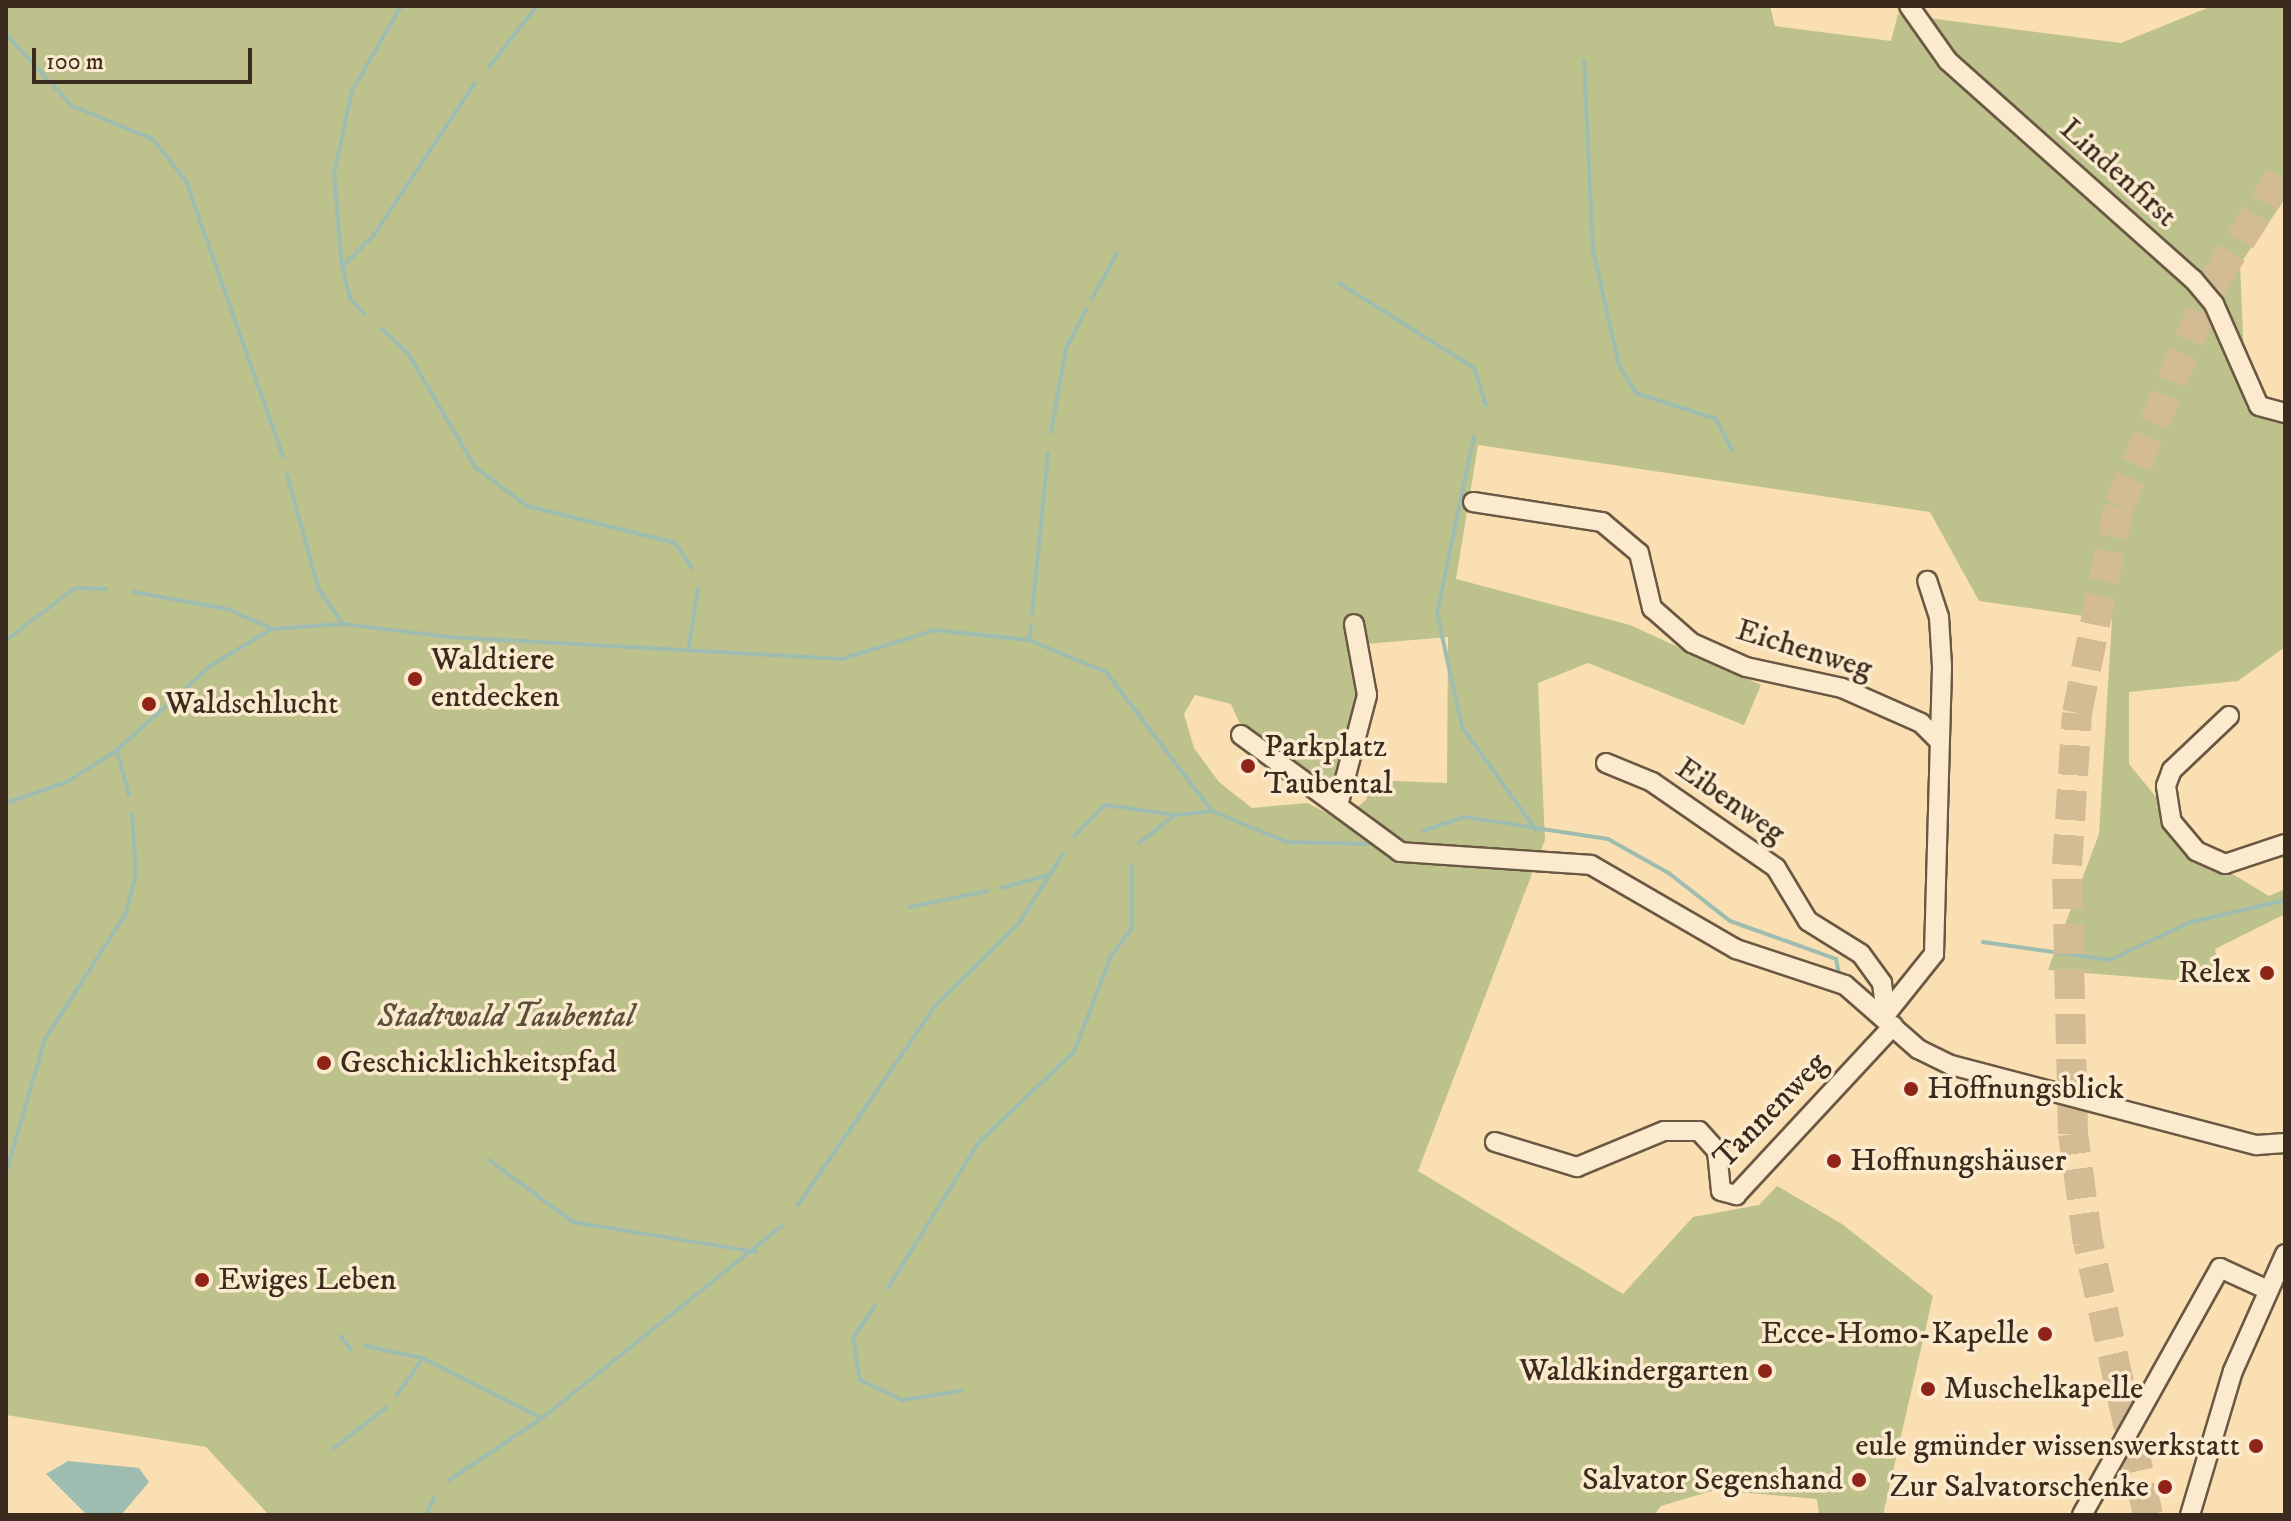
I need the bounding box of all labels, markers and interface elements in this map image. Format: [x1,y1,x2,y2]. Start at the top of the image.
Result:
scale bar [36,32,256,82]
text: 100 m [46,47,104,77]
street label: Lindenfirst [2051,110,2185,236]
street label: Eichenweg [1731,611,1877,689]
place label: Waldtiere entdecken [431,642,560,717]
marker: Waldtiere entdecken [406,670,424,688]
place label: Waldschlucht [165,685,338,723]
marker: Waldschlucht [140,695,158,713]
place label: Parkplatz Taubental [1264,729,1393,804]
street label: Eibenweg [1668,749,1792,853]
marker: Parkplatz Taubental [1239,757,1257,775]
place label: Relex [2178,954,2251,992]
marker: Relex [2258,964,2276,982]
park label: Stadtwald Taubental [377,998,635,1036]
place label: Geschicklichkeitspfad [340,1044,617,1082]
street label: Tannenweg [1706,1045,1836,1177]
marker: Geschicklichkeitspfad [315,1054,333,1072]
place label: Hoffnungsblick [1927,1070,2124,1108]
marker: Hoffnungsblick [1902,1080,1920,1098]
place label: Hoffnungshäuser [1850,1142,2066,1180]
marker: Hoffnungshäuser [1825,1152,1843,1170]
place label: Ewiges Leben [218,1261,396,1299]
marker: Ewiges Leben [193,1271,211,1289]
place label: Ecce-Homo-Kapelle [1760,1315,2029,1353]
marker: Ecce-Homo-Kapelle [2036,1325,2054,1343]
place label: Waldkindergarten [1519,1352,1749,1390]
marker: Waldkindergarten [1756,1362,1774,1380]
place label: Muschelkapelle [1944,1370,2143,1408]
marker: Muschelkapelle [1919,1380,1937,1398]
place label: eule gmünder wissenswerkstatt [1855,1427,2240,1465]
marker: eule gmünder wissenswerkstatt [2247,1437,2265,1455]
place label: Salvator Segenshand [1582,1461,1843,1499]
place label: Zur Salvatorschenke [1889,1468,2149,1506]
marker: Salvator Segenshand [1850,1471,1868,1489]
marker: Zur Salvatorschenke [2156,1478,2174,1496]

